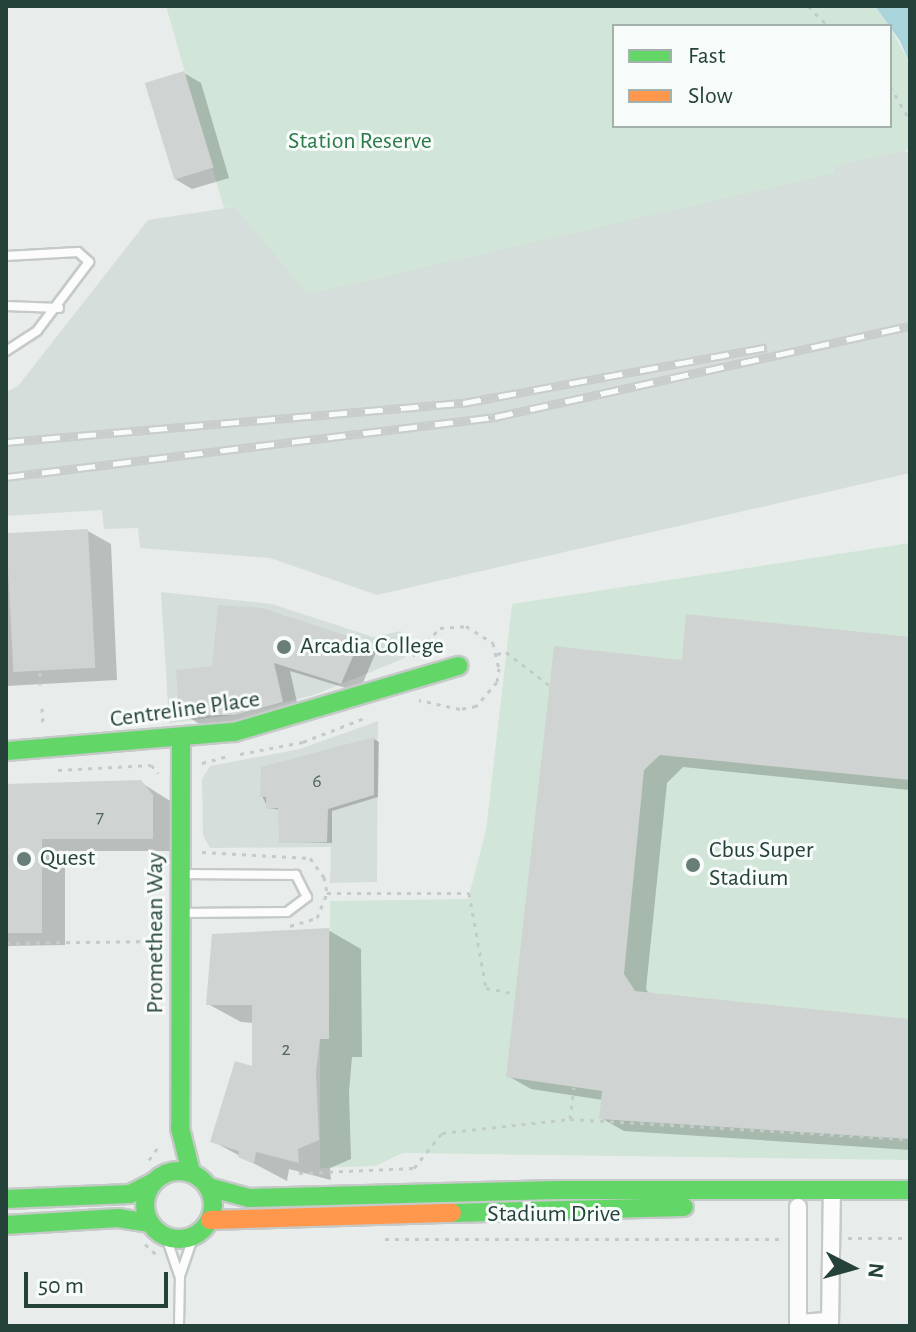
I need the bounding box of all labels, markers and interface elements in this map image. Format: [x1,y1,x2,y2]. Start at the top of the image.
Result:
legend [612,24,892,128]
text: Fast [688,44,725,68]
text: Slow [688,84,733,108]
park label: Station Reserve [288,128,432,156]
place label: Arcadia College [300,633,444,661]
marker: Arcadia College [275,638,293,656]
street label: Centreline Place [108,685,262,735]
house number: 6 [312,769,322,793]
house number: 7 [96,805,104,829]
place label: Cbus Super Stadium [709,837,813,893]
place label: Quest [40,845,95,873]
marker: Quest [15,850,33,868]
street label: Promethean Way [142,852,170,1014]
marker: Cbus Super Stadium [684,856,702,874]
house number: 2 [281,1037,291,1061]
street label: Stadium Drive [487,1201,621,1229]
north arrow [812,1228,892,1308]
scale bar [28,1256,172,1306]
text: N [864,1262,888,1279]
text: 50 m [38,1274,84,1298]

